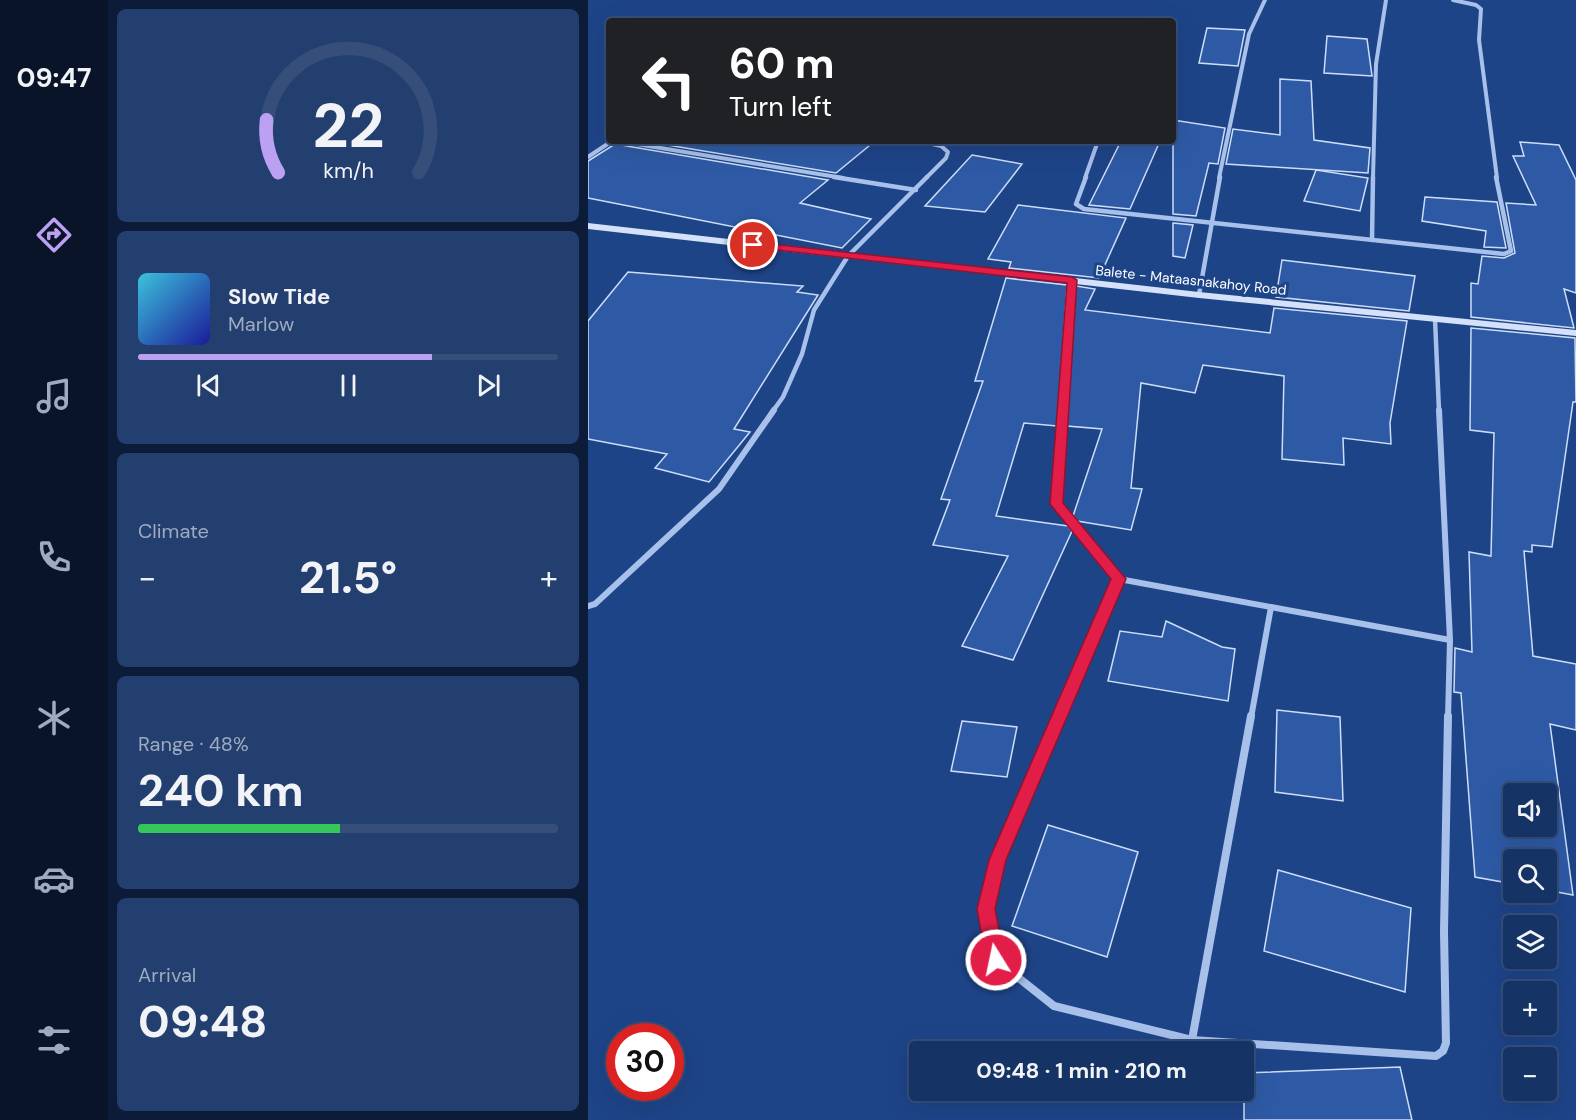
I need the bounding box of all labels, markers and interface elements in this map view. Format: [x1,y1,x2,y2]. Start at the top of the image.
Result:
text: 60 m [729,36,835,91]
icon: left [630,42,708,120]
text: 09:47 [16,60,92,95]
text: 22 [312,85,384,166]
text: Turn left [729,89,832,124]
text: km/h [323,157,373,185]
icon: directions [33,214,75,256]
pin [727,219,778,270]
icon: arrive [736,228,769,261]
street label: Balete - Mataasnakahoy Road [1094,261,1288,299]
text: Slow Tide [228,282,330,311]
text: Marlow [228,311,294,337]
icon: previous [192,369,225,402]
icon: pause [332,369,365,402]
icon: next [472,369,505,402]
icon: music [33,375,75,417]
text: Climate [138,518,209,544]
icon: phone [33,536,75,578]
text: 21.5° [299,548,397,607]
text: − [138,556,156,599]
text: + [540,556,558,599]
icon: climate [33,697,75,739]
text: Range · 48% [138,731,249,757]
text: 240 km [138,761,304,820]
map controls [1503,783,1557,1101]
button: sound [1503,783,1557,837]
button: search [1503,849,1557,903]
icon: car [33,858,75,900]
button: layers [1503,915,1557,969]
position arrow [964,928,1028,992]
text: Arrival [138,962,196,988]
button: + [1503,981,1557,1035]
text: 09:48 [138,992,267,1051]
icon: filters [33,1019,75,1061]
speed limit sign: 30 [606,1023,684,1101]
button: − [1503,1047,1557,1101]
text: 09:48 · 1 min · 210 m [976,1056,1187,1085]

